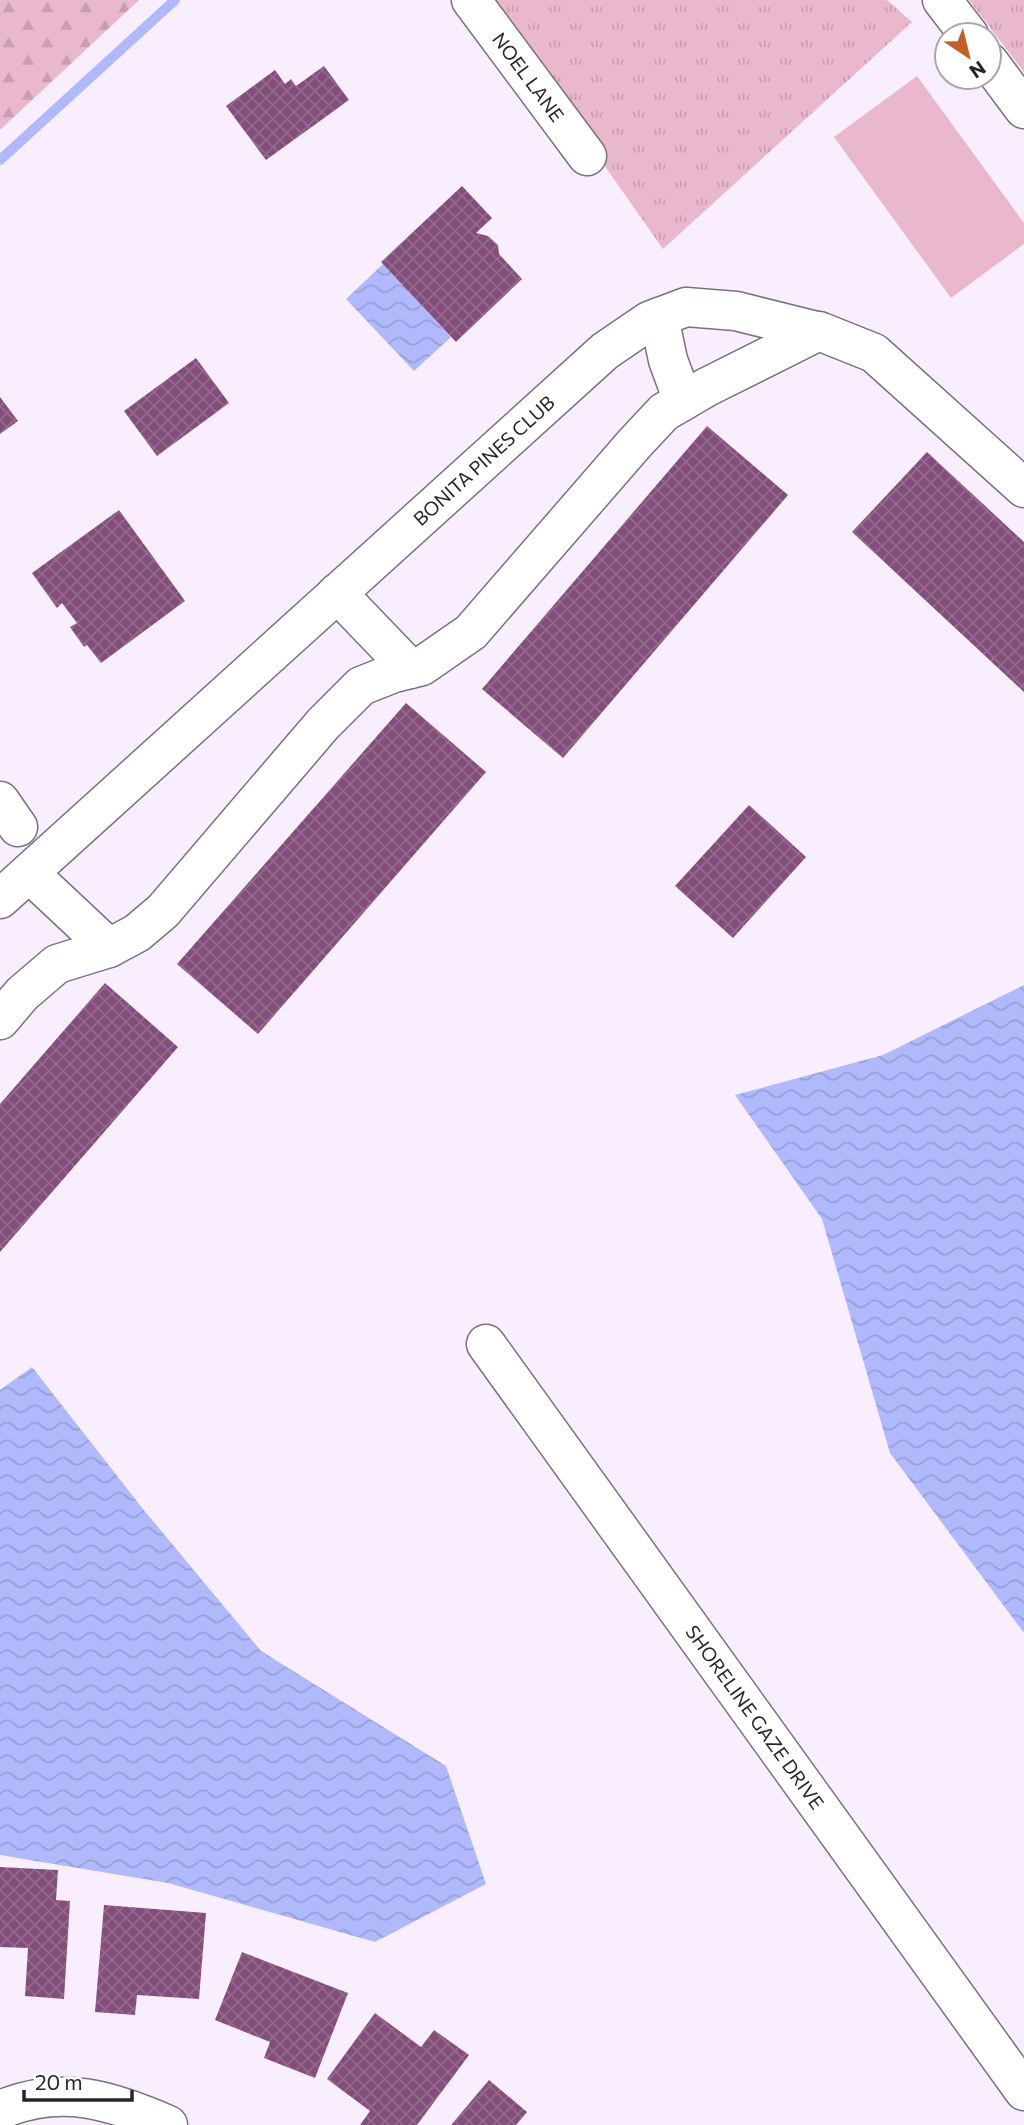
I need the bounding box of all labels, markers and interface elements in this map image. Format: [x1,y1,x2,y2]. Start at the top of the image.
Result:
north arrow [933,21,1003,91]
street label: NOEL LANE [488,28,569,126]
text: N [966,57,990,84]
street label: BONITA PINES CLUB [408,391,559,530]
street label: SHORELINE GAZE DRIVE [681,1620,829,1814]
scale bar [24,2058,133,2102]
text: 20 m [35,2069,83,2094]

